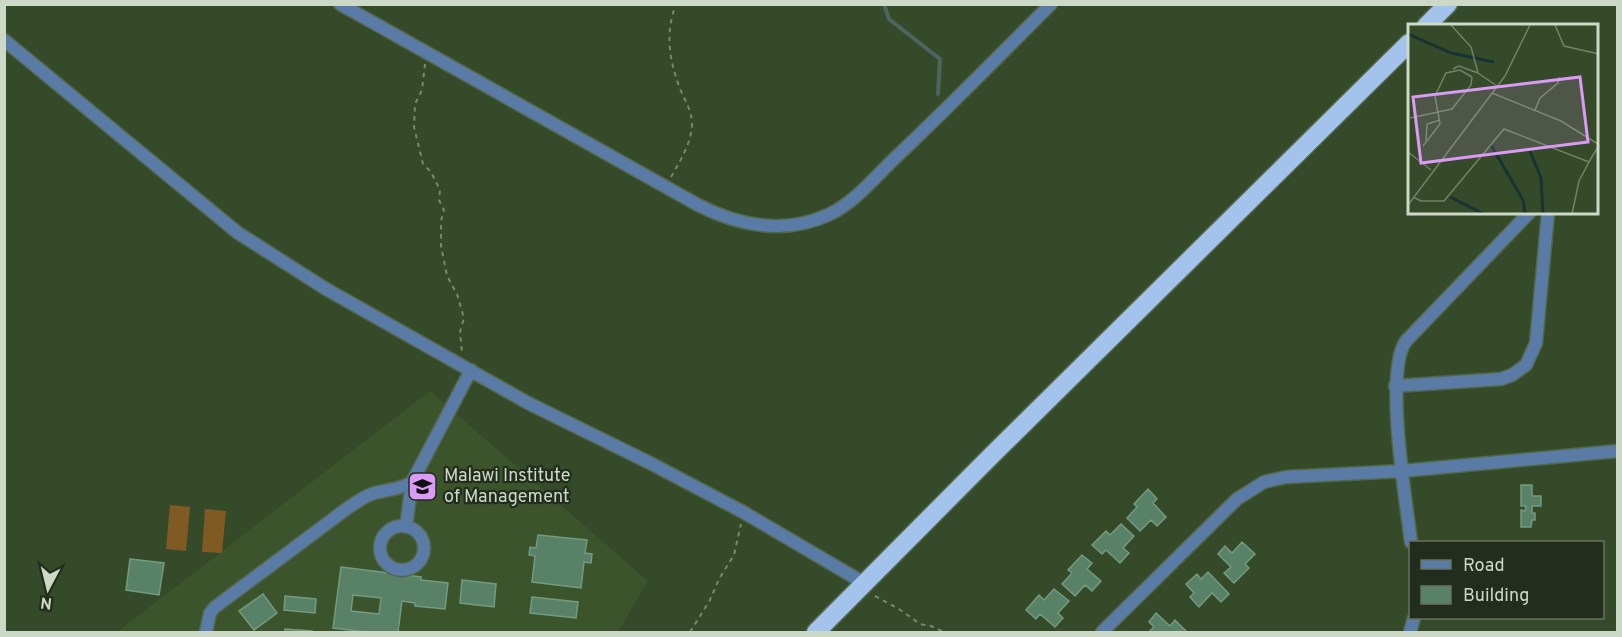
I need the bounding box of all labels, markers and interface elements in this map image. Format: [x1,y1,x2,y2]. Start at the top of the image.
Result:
inset map [1408,24,1598,214]
place label: Malawi Institute of Management [444,465,570,509]
school or university icon: Malawi Institute of Management [407,470,439,502]
legend [1409,541,1604,619]
text: Road [1463,555,1505,578]
north arrow [18,559,78,619]
text: Building [1463,585,1529,608]
text: N [39,591,53,613]

